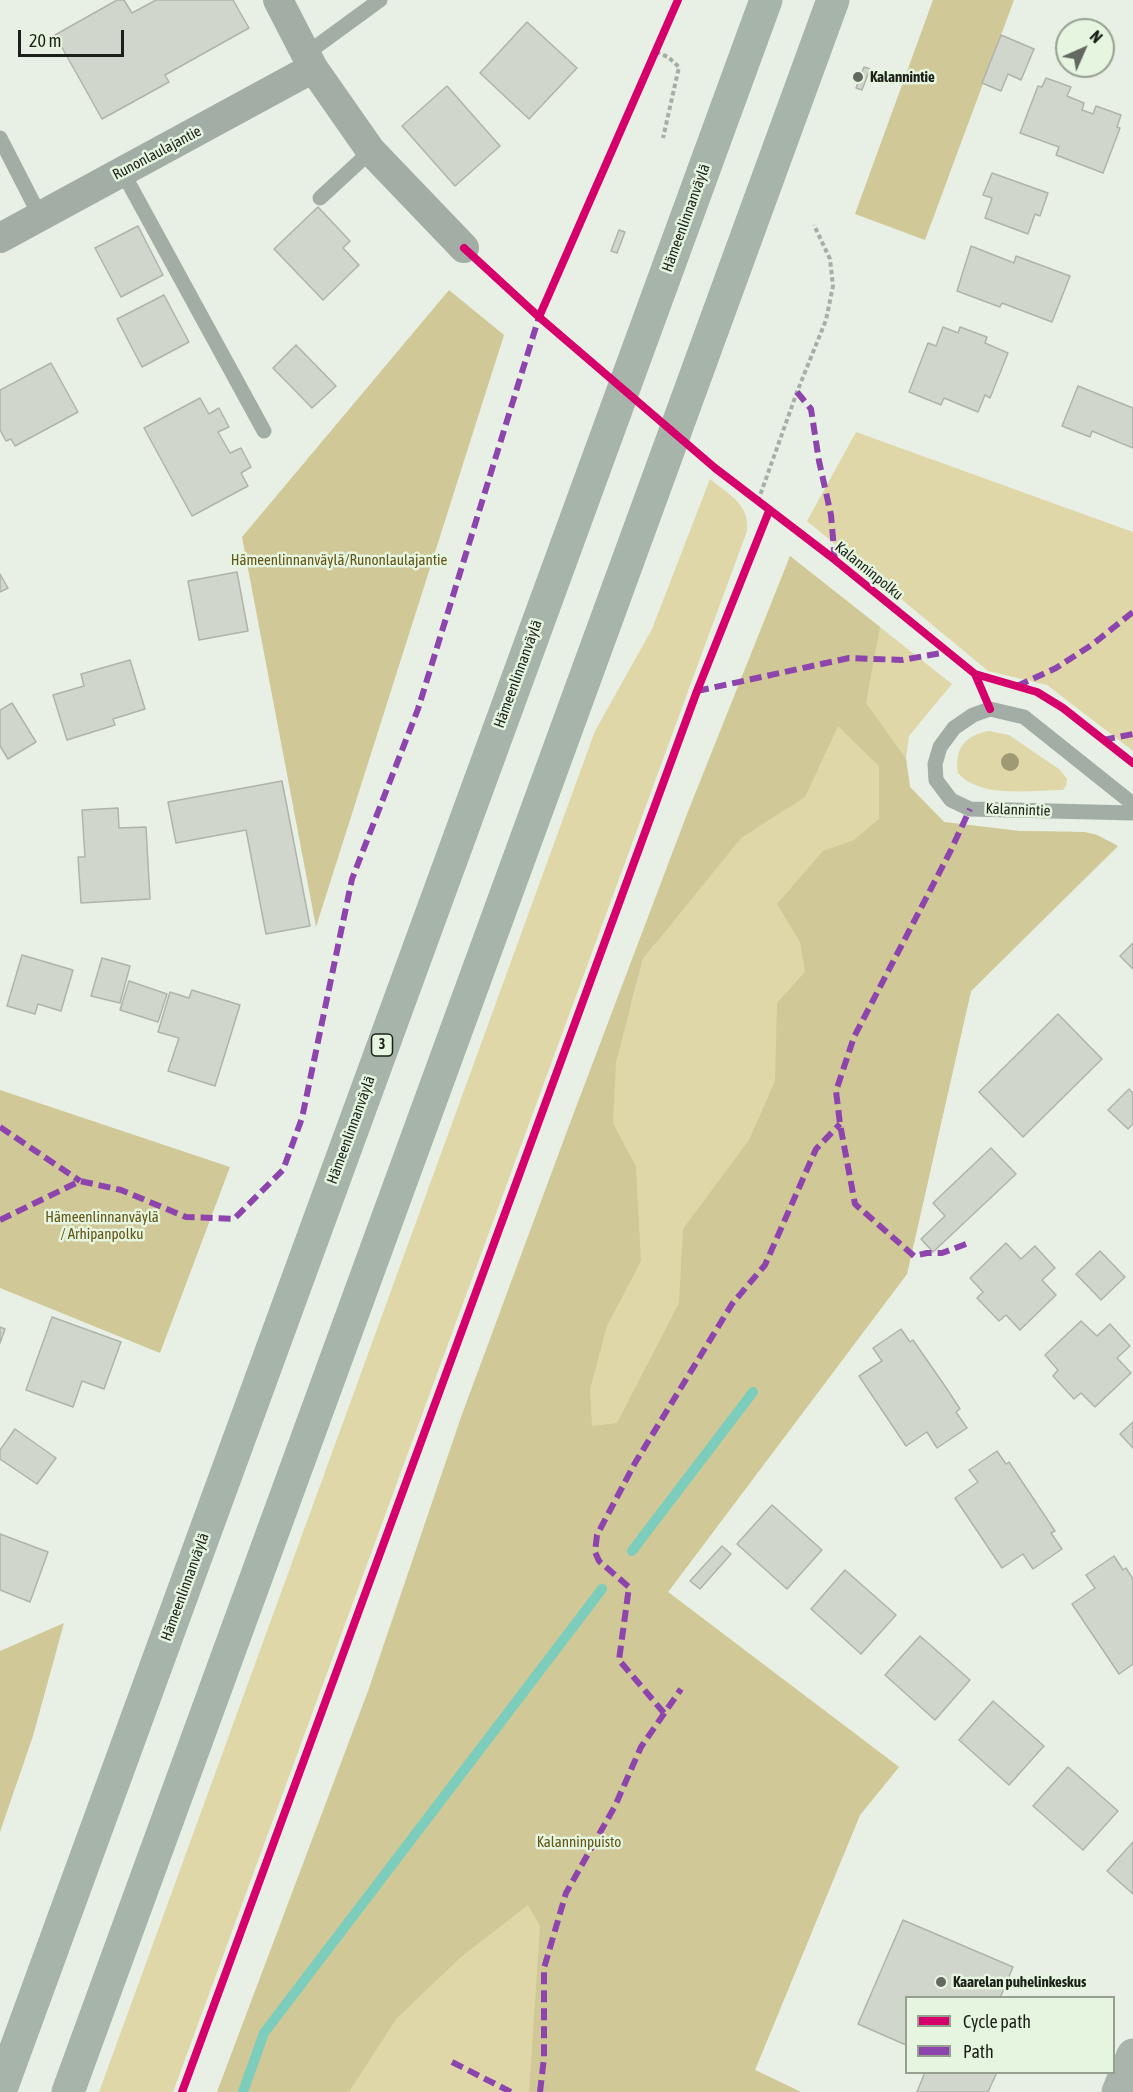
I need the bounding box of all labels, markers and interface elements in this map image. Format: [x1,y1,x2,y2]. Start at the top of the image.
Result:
scale bar [21,18,128,56]
north arrow [1055,18,1115,78]
text: N [1087,27,1106,46]
text: 20 m [29,30,61,51]
place label: Kalannintie [870,68,935,86]
marker: Kalannintie [851,70,865,84]
street label: Runonlaulajantie [110,122,204,184]
street label: Hämeenlinnanväylä [658,162,714,274]
street label: Kalanninpolku [831,538,907,604]
park label: Hämeenlinnanväylä/Runonlaulajantie [231,551,447,569]
street label: Hämeenlinnanväylä [490,618,546,730]
street label: Kalannintie [985,800,1051,820]
road number: 3 [372,1034,392,1056]
street label: Hämeenlinnanväylä [323,1074,379,1186]
park label: Hämeenlinnanväylä / Arhipanpolku [45,1208,159,1243]
street label: Hämeenlinnanväylä [157,1531,213,1643]
park label: Kalanninpuisto [537,1833,621,1851]
place label: Kaarelan puhelinkeskus [953,1973,1086,1991]
marker: Kaarelan puhelinkeskus [934,1975,948,1989]
legend [905,1996,1115,2074]
text: Cycle path [963,2011,1031,2032]
text: Path [963,2041,994,2062]

